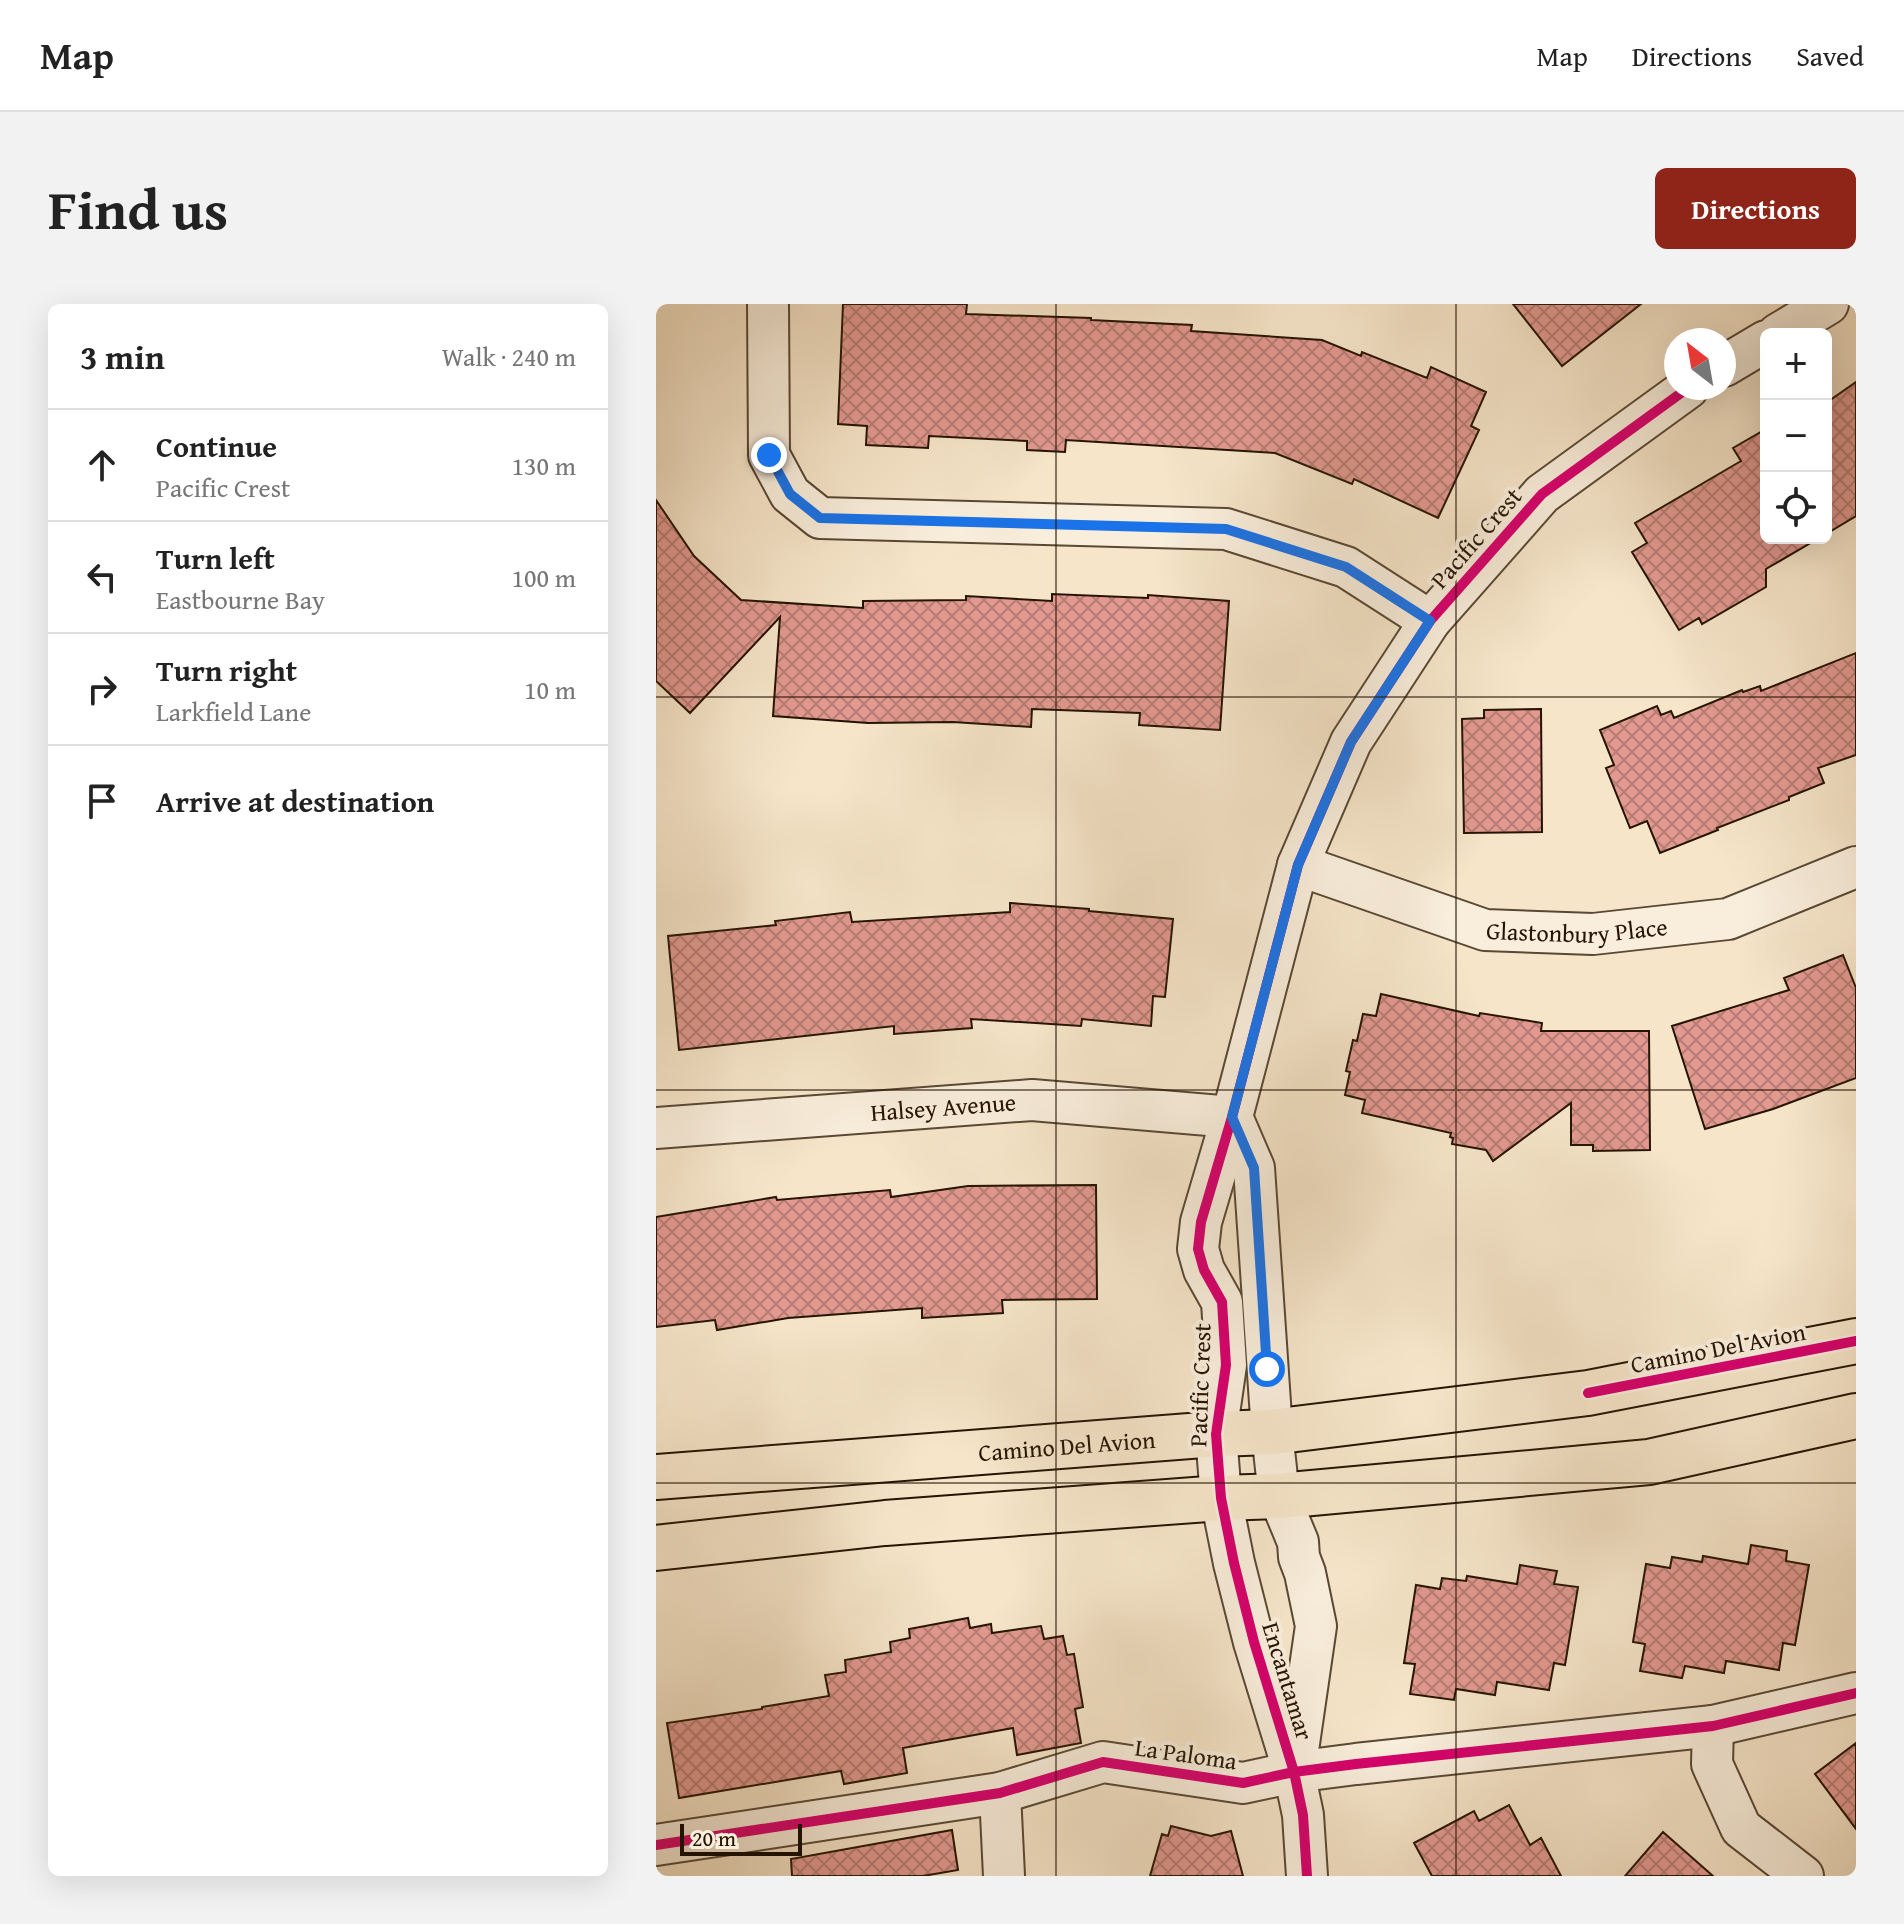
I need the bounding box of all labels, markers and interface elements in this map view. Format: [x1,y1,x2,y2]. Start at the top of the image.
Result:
text: Map [40,27,114,83]
text: Map [1536,35,1588,76]
text: Directions [1632,35,1752,76]
text: Saved [1796,35,1864,76]
text: Find us [48,167,228,250]
button: Directions [1655,168,1856,249]
north arrow [1664,328,1736,400]
map controls [1760,328,1832,544]
button: + [1760,328,1832,400]
text: 3 min [80,332,165,381]
text: Walk · 240 m [442,337,576,376]
button: − [1760,400,1832,472]
text: Continue [156,424,277,468]
route end [751,437,787,473]
icon: ahead [80,443,124,487]
text: 130 m [511,446,576,485]
text: Pacific Crest [156,468,290,507]
button: locate [1760,472,1832,544]
street label: Pacific Crest [1422,479,1530,596]
text: Turn left [156,536,275,580]
icon: left [80,555,124,599]
text: 100 m [511,558,576,597]
text: Eastbourne Bay [156,580,325,619]
text: Turn right [156,648,297,692]
icon: right [80,667,124,711]
text: 10 m [524,670,576,709]
text: Larkfield Lane [156,692,311,731]
icon: arrive [80,779,124,823]
text: Arrive at destination [156,779,434,823]
street label: Glastonbury Place [1486,908,1669,952]
street label: Halsey Avenue [869,1084,1017,1129]
street label: Camino Del Avion [1628,1314,1809,1382]
street label: Pacific Crest [1180,1322,1220,1447]
route start [1249,1351,1285,1387]
street label: Camino Del Avion [977,1421,1157,1470]
street label: Encantamar [1253,1618,1323,1744]
street label: La Paloma [1133,1730,1240,1779]
scale bar [680,1820,802,1856]
text: 20 m [692,1822,736,1854]

